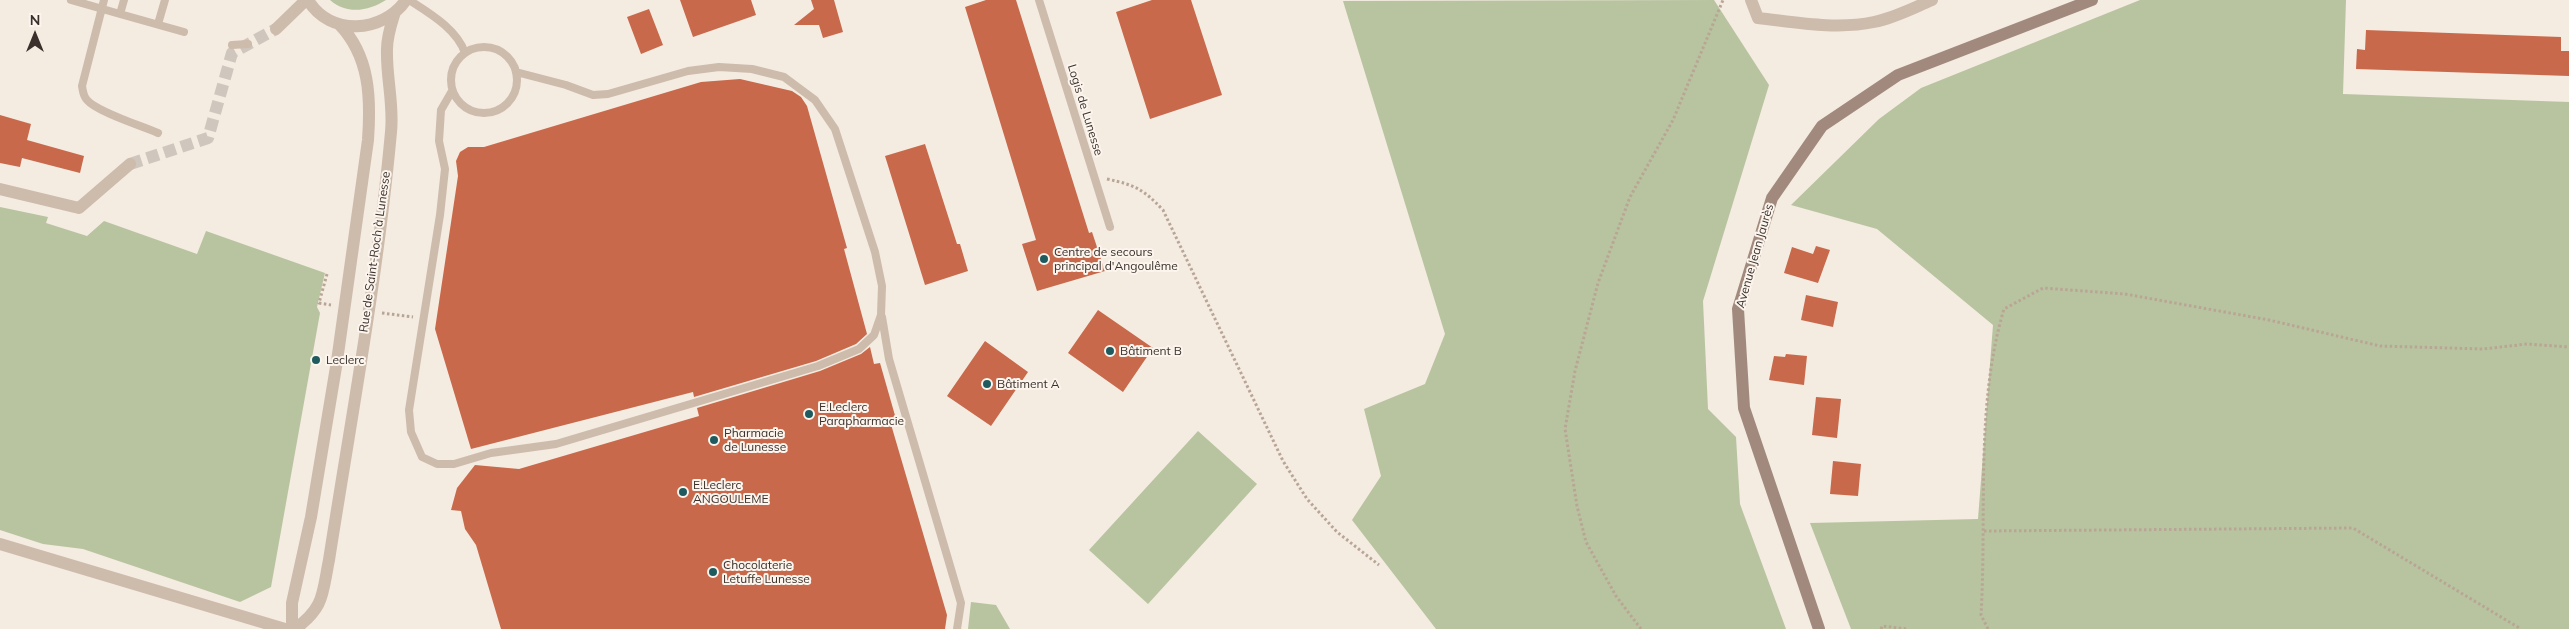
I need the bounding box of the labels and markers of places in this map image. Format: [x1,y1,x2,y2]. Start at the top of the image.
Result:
place label: Centre de secours principal d'Angoulême [1054,245,1178,273]
marker: Centre de secours principal d'Angoulême [1038,253,1050,265]
place label: Bâtiment B [1120,344,1182,358]
marker: Bâtiment B [1104,345,1116,357]
place label: Leclerc [326,353,365,367]
marker: Leclerc [310,354,322,366]
place label: Bâtiment A [997,377,1060,391]
marker: Bâtiment A [981,378,993,390]
place label: E.Leclerc Parapharmacie [819,400,904,428]
marker: E.Leclerc Parapharmacie [803,408,815,420]
place label: Pharmacie de Lunesse [724,426,786,454]
marker: Pharmacie de Lunesse [708,434,720,446]
place label: E.Leclerc ANGOULEME [693,478,769,506]
marker: E.Leclerc ANGOULEME [677,486,689,498]
place label: Chocolaterie Letuffe Lunesse [723,558,810,586]
marker: Chocolaterie Letuffe Lunesse [707,566,719,578]

